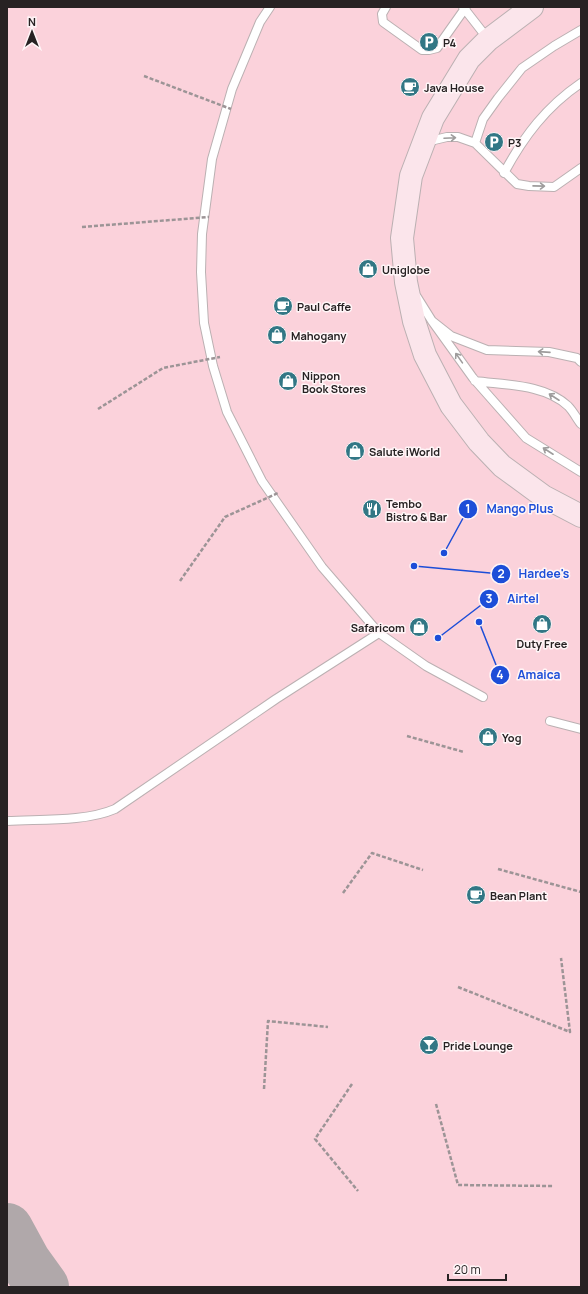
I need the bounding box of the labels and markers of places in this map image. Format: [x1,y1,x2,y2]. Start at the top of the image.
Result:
parking icon: P4 [418,31,440,53]
place label: P4 [443,35,456,50]
cafe icon: Java House [399,76,421,98]
place label: Java House [424,80,484,95]
parking icon: P3 [483,131,505,153]
place label: P3 [508,135,521,150]
shop icon: Uniglobe [357,258,379,280]
place label: Uniglobe [382,262,430,277]
cafe icon: Paul Caffe [272,295,294,317]
place label: Paul Caffe [297,299,351,314]
shop icon: Mahogany [266,324,288,346]
place label: Mahogany [291,328,347,343]
place label: Nippon Book Stores [302,368,366,396]
shop icon: Nippon Book Stores [277,370,299,392]
shop icon: Salute iWorld [344,440,366,462]
place label: Salute iWorld [369,444,440,459]
place label: Tembo Bistro & Bar [386,496,448,524]
callout: Mango Plus [458,497,561,521]
restaurant icon: Tembo Bistro & Bar [361,498,383,520]
callout: Hardee's [491,562,577,586]
callout: Airtel [479,587,546,611]
shop icon: Duty Free [531,613,553,635]
shop icon: Safaricom [408,616,430,638]
place label: Safaricom [351,620,405,635]
place label: Duty Free [517,636,568,651]
callout: Amaica [490,663,569,687]
shop icon: Yog [477,726,499,748]
place label: Yog [502,730,521,745]
cafe icon: Bean Plant [465,884,487,906]
place label: Bean Plant [490,888,547,903]
bar icon: Pride Lounge [418,1034,440,1056]
place label: Pride Lounge [443,1038,513,1053]

